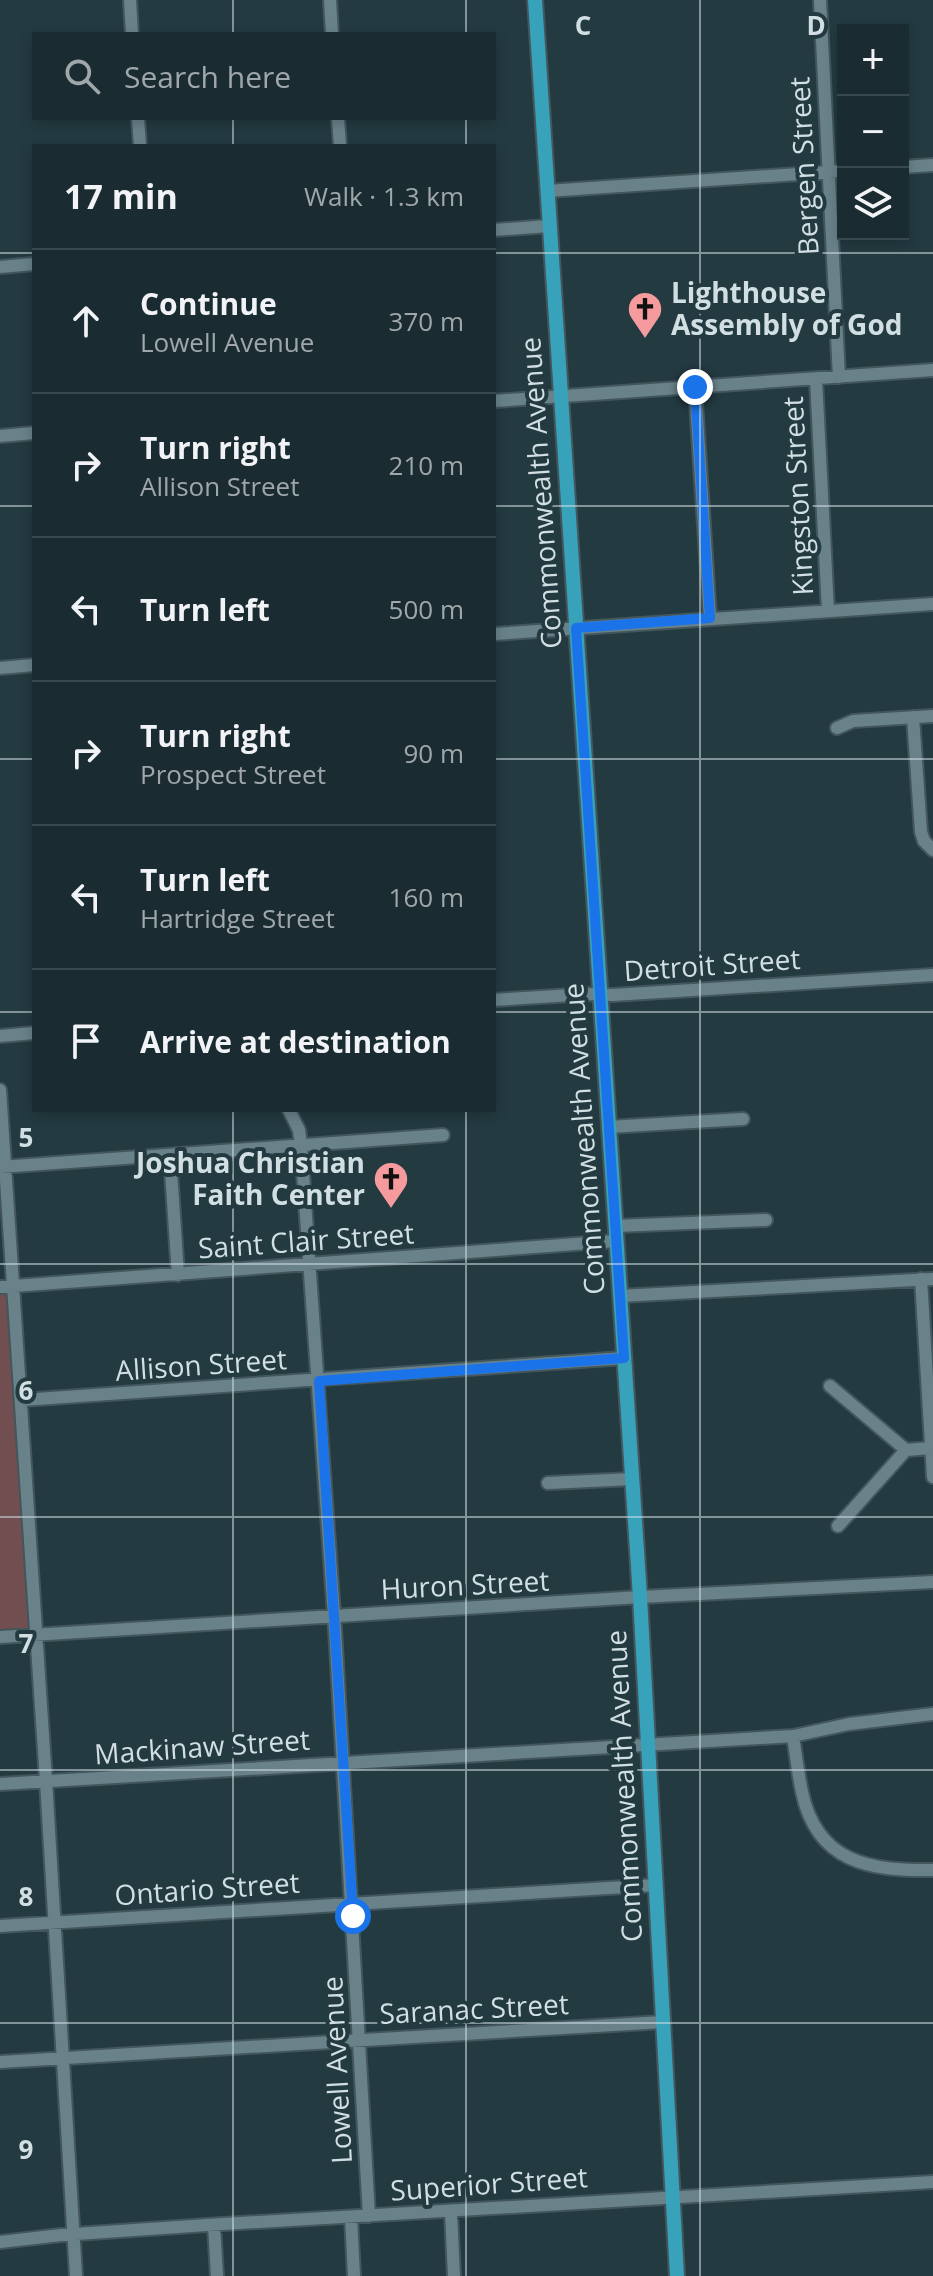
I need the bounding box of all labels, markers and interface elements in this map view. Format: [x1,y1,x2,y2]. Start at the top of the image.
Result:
text: C [575,7,591,43]
text: D [806,7,826,43]
map controls [837,24,909,240]
button: + [837,24,909,96]
search box [32,32,496,120]
icon: search [60,54,104,98]
text: Search here [124,56,291,97]
street label: Bergen Street [779,76,827,256]
button: − [837,96,909,168]
button: layers [837,168,909,240]
text: 17 min [64,173,178,219]
text: Walk · 1.3 km [304,178,464,214]
place label: Lighthouse Assembly of God [671,273,902,343]
text: Continue [140,283,277,324]
church icon: Lighthouse Assembly of God [626,290,664,340]
icon: ahead [64,299,108,343]
text: 370 m [389,303,464,339]
text: Lowell Avenue [140,324,314,360]
street label: Commonwealth Avenue [510,336,570,650]
route end [677,369,713,405]
street label: Kingston Street [773,395,821,597]
text: Turn right [140,427,291,468]
icon: right [64,443,108,487]
text: 210 m [389,447,464,483]
text: Allison Street [140,468,299,504]
icon: left [64,587,108,631]
text: Turn left [140,589,270,630]
text: 500 m [389,591,464,627]
text: Turn right [140,715,291,756]
icon: right [64,731,108,775]
text: 90 m [403,735,464,771]
text: Prospect Street [140,756,326,792]
text: Turn left [140,859,270,900]
icon: left [64,875,108,919]
text: 160 m [389,879,464,915]
text: Hartridge Street [140,900,335,936]
street label: Detroit Street [622,939,801,989]
street label: Commonwealth Avenue [553,982,613,1296]
icon: arrive [64,1019,108,1063]
text: Arrive at destination [140,1021,451,1062]
text: 5 [19,1119,33,1155]
place label: Joshua Christian Faith Center [133,1143,365,1213]
church icon: Joshua Christian Faith Center [372,1160,410,1210]
street label: Saint Clair Street [197,1213,415,1267]
street label: Allison Street [114,1339,288,1389]
text: 6 [19,1372,34,1408]
street label: Huron Street [380,1561,550,1607]
text: 7 [19,1625,34,1661]
street label: Commonwealth Avenue [596,1629,650,1943]
street label: Mackinaw Street [93,1720,311,1772]
street label: Ontario Street [113,1863,301,1913]
text: 8 [19,1878,33,1914]
route start [335,1898,371,1934]
street label: Lowell Avenue [312,1975,360,2165]
street label: Saranac Street [378,1984,570,2032]
text: 9 [19,2131,33,2167]
street label: Superior Street [389,2157,589,2209]

